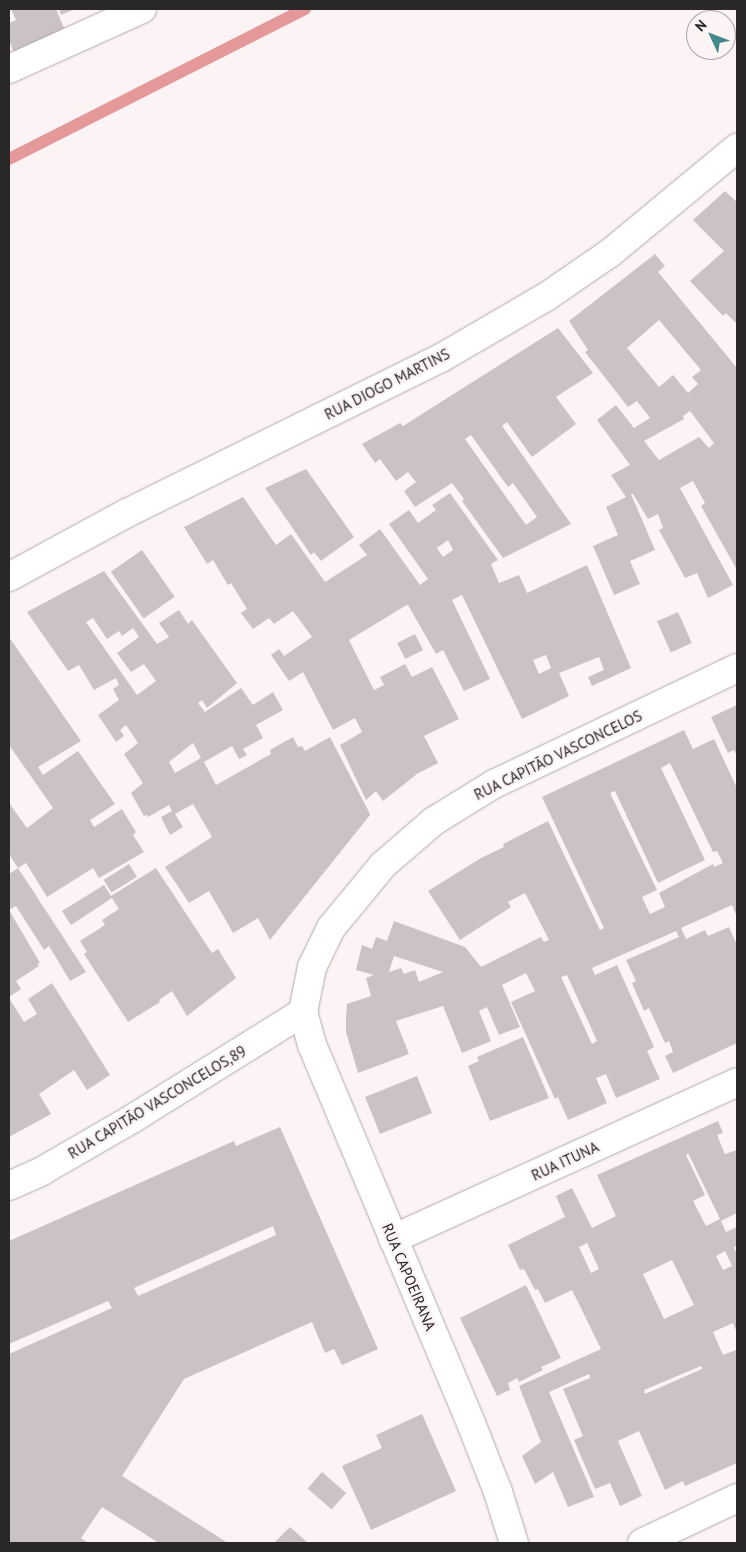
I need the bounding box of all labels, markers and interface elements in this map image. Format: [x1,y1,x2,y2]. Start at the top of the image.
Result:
north arrow [686,10,736,60]
text: N [691,16,710,35]
street label: RUA DIOGO MARTINS [321,344,453,424]
street label: RUA CAPITÃO VASCONCELOS [471,706,645,804]
street label: RUA CAPITÃO VASCONCELOS,89 [64,1041,250,1163]
street label: RUA ITUNA [528,1137,602,1185]
street label: RUA CAPOEIRANA [378,1220,440,1334]

